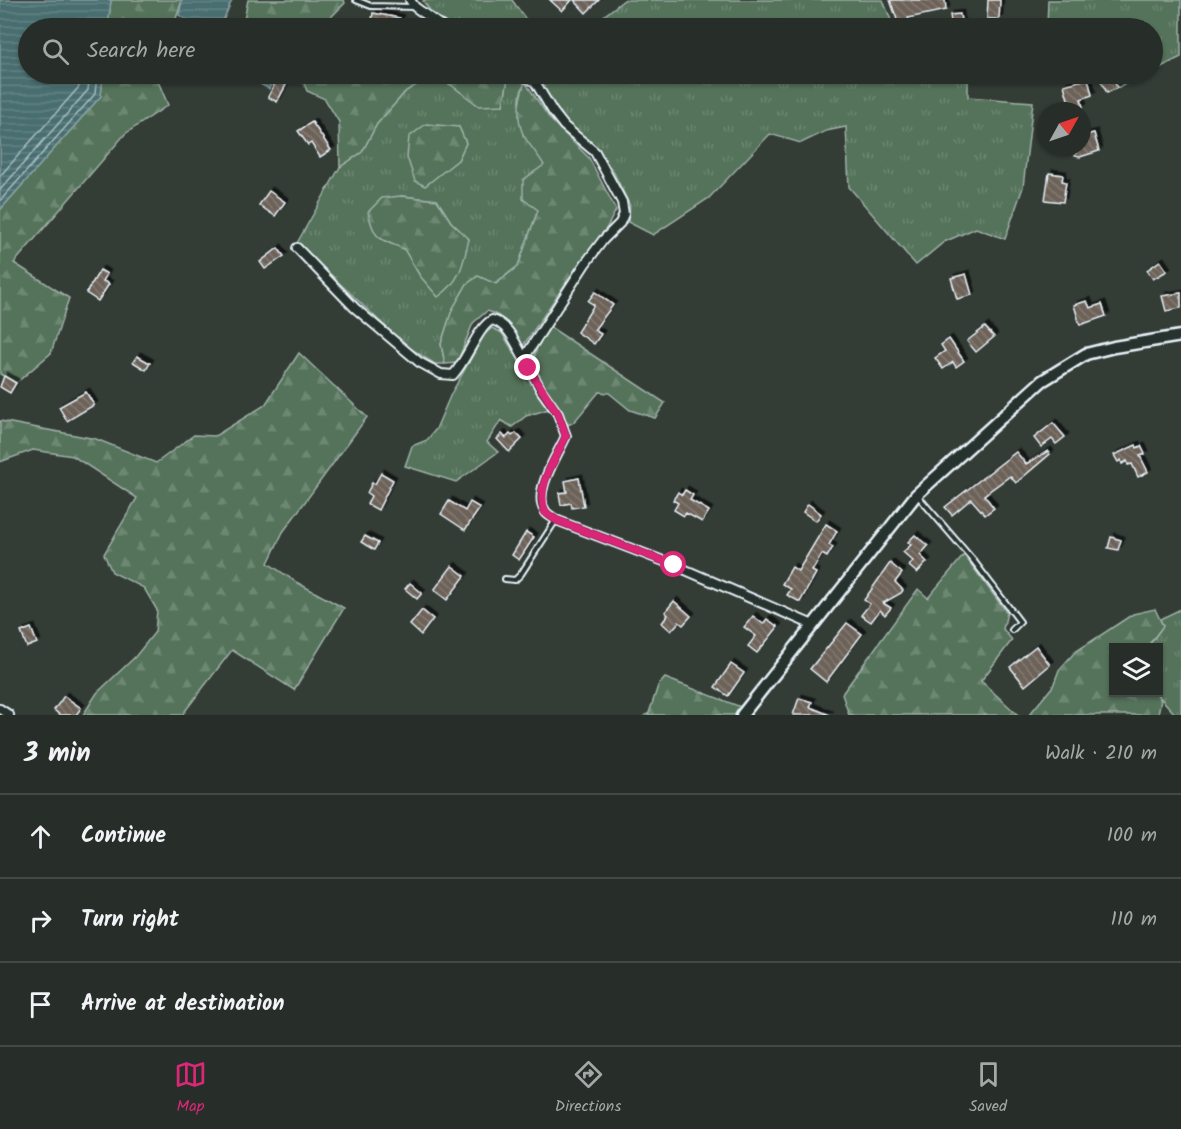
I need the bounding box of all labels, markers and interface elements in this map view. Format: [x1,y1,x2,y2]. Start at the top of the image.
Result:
search box [18,18,1163,84]
text: Search here [87,34,195,69]
icon: search [39,35,72,68]
north arrow [1037,102,1091,156]
route end [514,354,540,380]
route start [660,551,686,577]
map controls [1109,643,1163,697]
button: layers [1109,643,1163,697]
text: 3 min [24,733,91,775]
text: Walk · 210 m [1045,738,1157,770]
text: Continue [81,819,166,854]
icon: ahead [24,820,57,853]
text: 100 m [1107,820,1157,852]
text: Turn right [81,903,179,938]
icon: right [24,904,57,937]
text: 110 m [1111,904,1157,936]
text: Arrive at destination [81,987,284,1022]
icon: arrive [24,988,57,1021]
tab: Map [174,1058,207,1119]
tab: Directions [555,1058,621,1119]
tab: Saved [969,1058,1007,1119]

